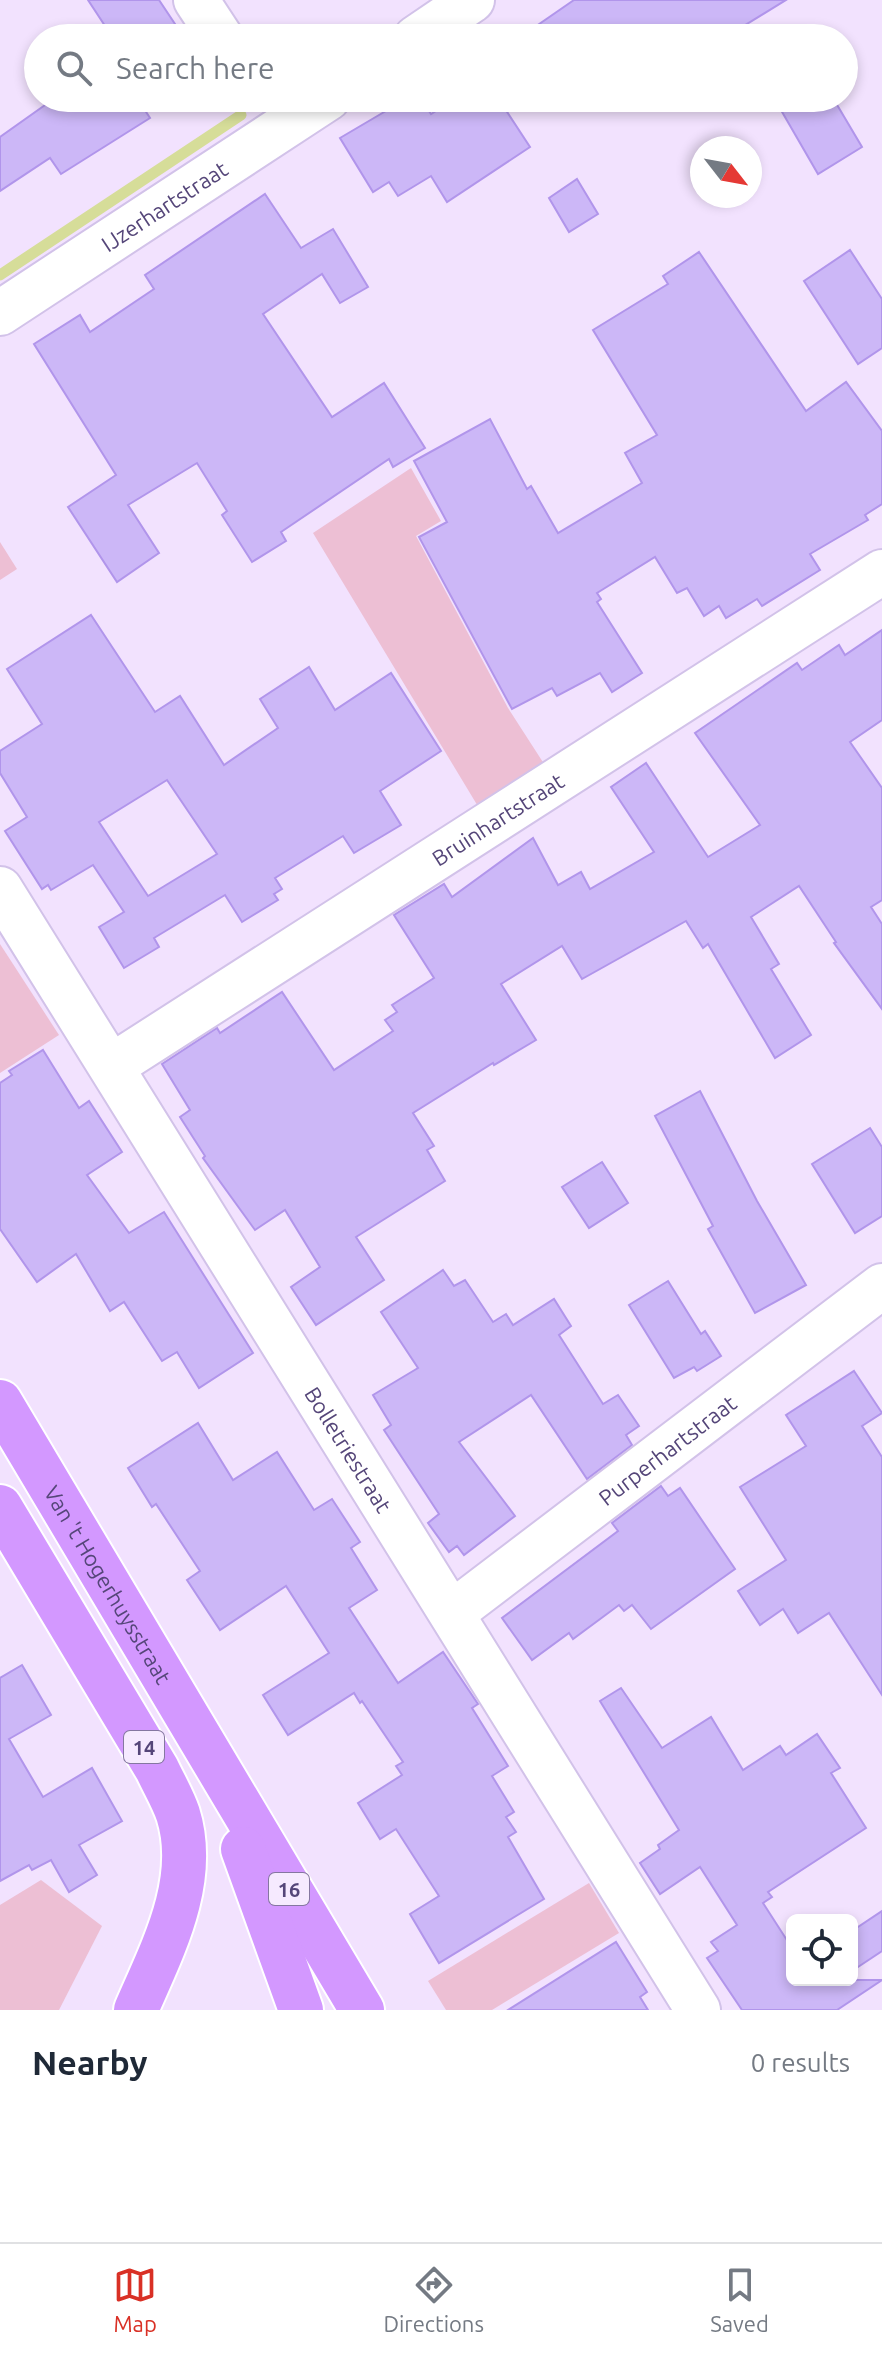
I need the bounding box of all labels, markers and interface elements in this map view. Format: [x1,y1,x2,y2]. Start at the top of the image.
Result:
search box [24,24,858,112]
icon: search [52,46,96,90]
text: Search here [116,51,275,85]
north arrow [690,136,762,208]
street label: IJzerhartstraat [96,155,232,256]
street label: Bruinhartstraat [427,767,568,870]
street label: Bolletriestraat [300,1382,397,1517]
street label: Purperhartstraat [593,1389,741,1510]
street label: Van 't Hogerhuysstraat [40,1481,177,1688]
road number: 14 [124,1731,164,1763]
road number: 16 [269,1873,309,1905]
map controls [786,1914,858,1986]
button: locate [786,1914,858,1986]
text: Nearby [32,2043,147,2081]
text: 0 results [751,2048,850,2077]
tab: Map [113,2263,157,2336]
tab: Directions [383,2263,484,2336]
tab: Saved [710,2263,769,2336]

